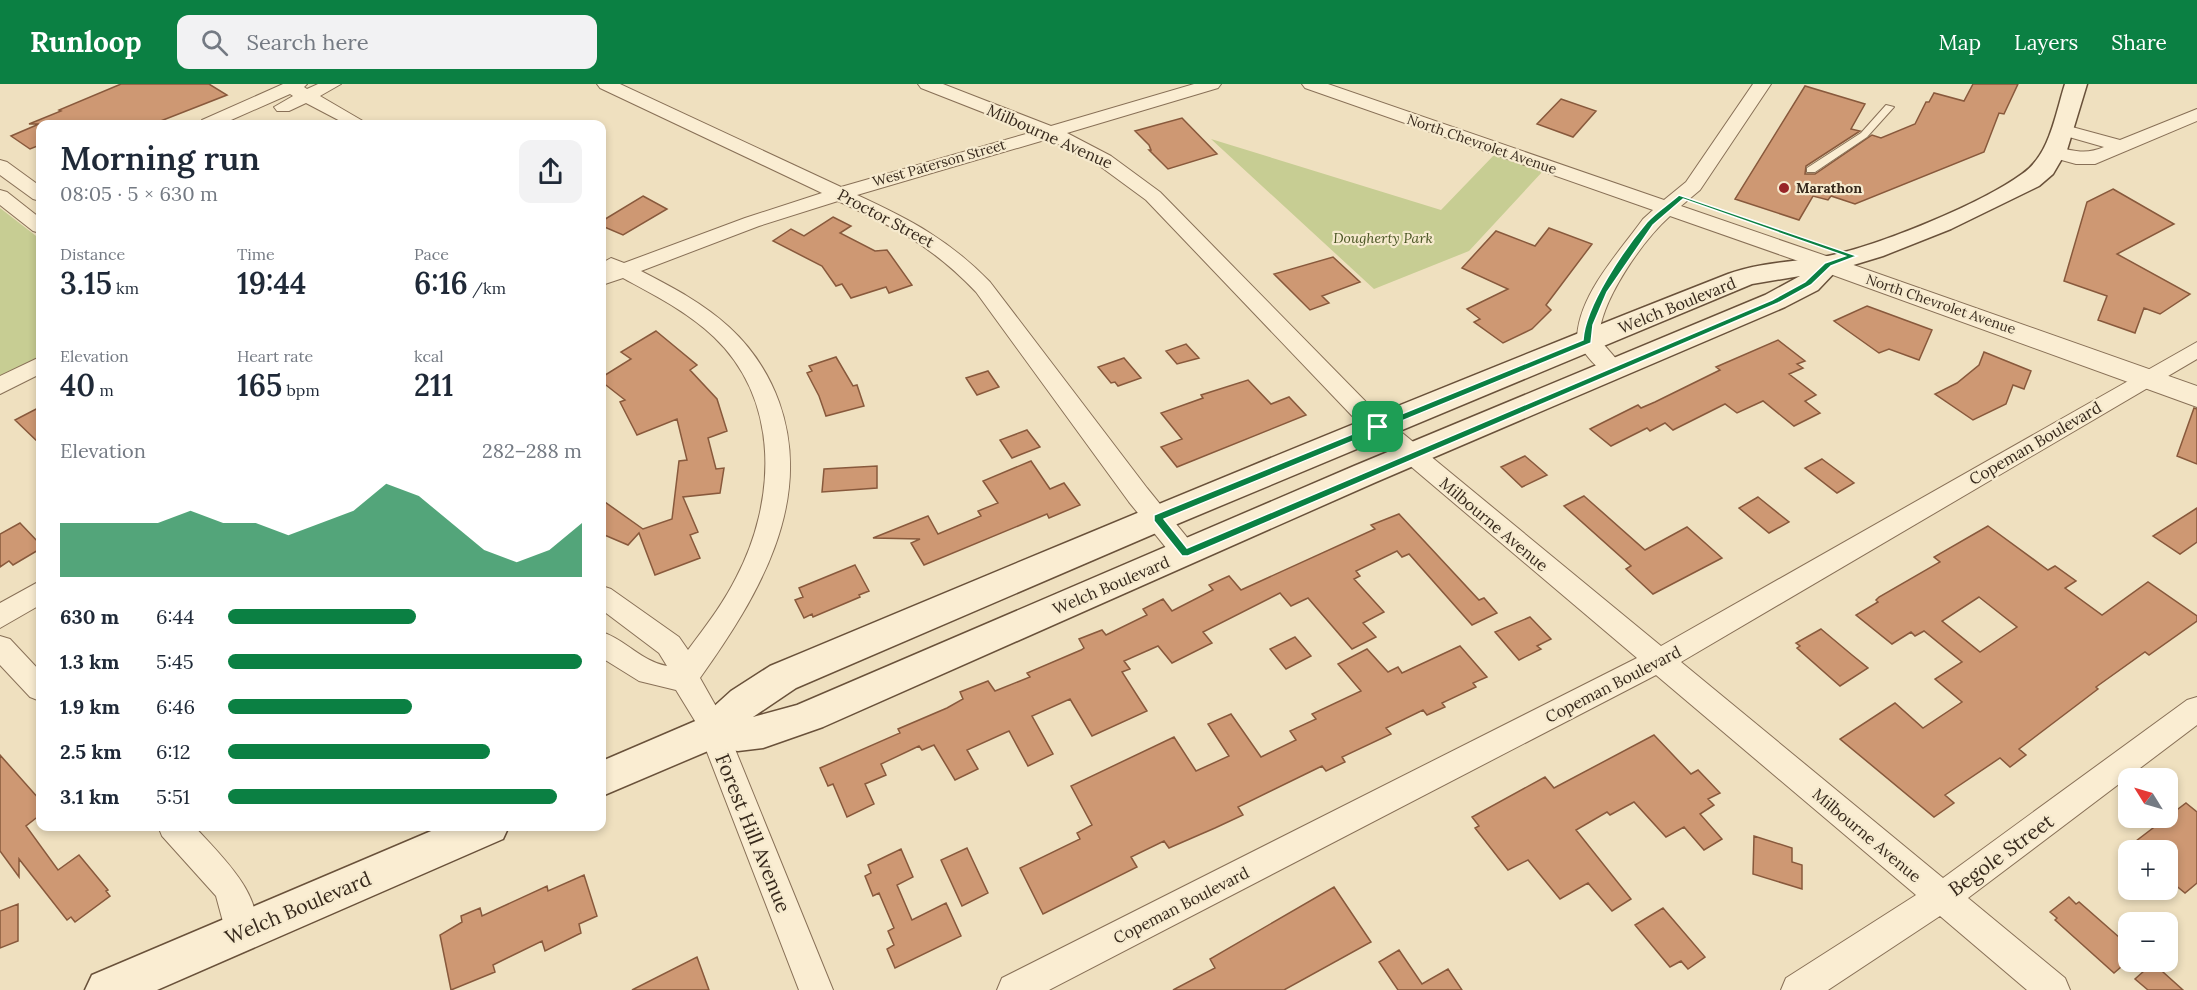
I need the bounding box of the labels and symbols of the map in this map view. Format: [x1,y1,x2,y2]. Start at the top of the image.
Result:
street label: Milbourne Avenue [984,99,1116,173]
street label: North Chevrolet Avenue [1405,110,1560,178]
street label: West Paterson Street [870,135,1008,191]
place label: Marathon [1796,179,1862,197]
marker: Marathon [1777,181,1791,195]
street label: Proctor Street [834,184,938,252]
park label: Dougherty Park [1333,229,1433,247]
street label: North Chevrolet Avenue [1864,270,2019,338]
street label: Welch Boulevard [1615,272,1739,338]
street label: Copeman Boulevard [1965,397,2105,489]
pin [1352,401,1403,452]
street label: Milbourne Avenue [1436,473,1553,575]
street label: Welch Boulevard [1050,551,1173,619]
street label: Copeman Boulevard [1542,641,1685,727]
street label: Forest Hill Avenue [710,750,797,916]
north arrow [2118,768,2178,828]
street label: Milbourne Avenue [1809,784,1926,886]
street label: Begole Street [1943,808,2058,901]
street label: Copeman Boulevard [1110,862,1253,948]
street label: Welch Boulevard [221,865,375,950]

